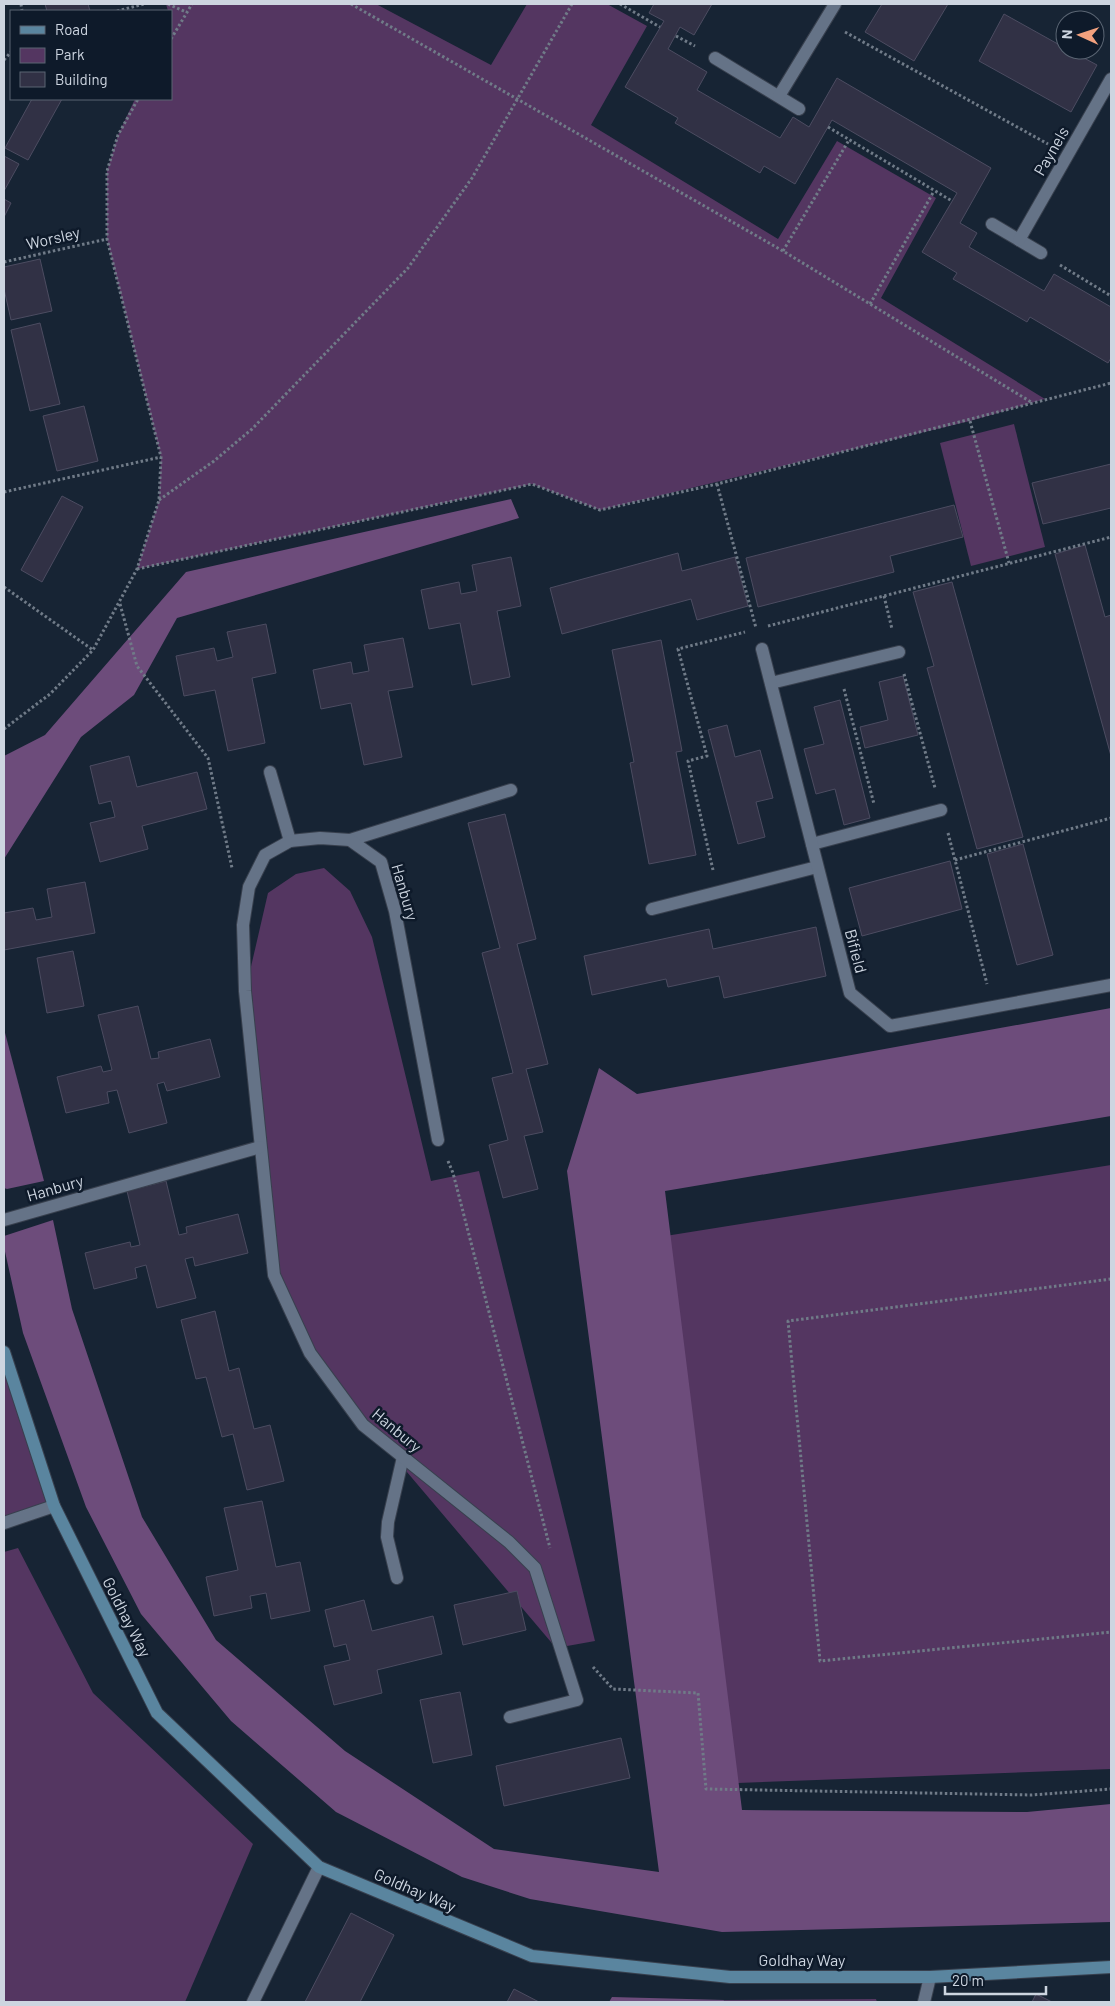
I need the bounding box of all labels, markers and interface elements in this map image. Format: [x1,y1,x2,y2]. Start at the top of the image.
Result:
legend [10,10,172,100]
north arrow [1055,10,1105,60]
text: Road [55,20,88,38]
text: N [1058,29,1075,39]
text: Park [55,45,85,63]
text: Building [55,70,108,88]
street label: Paynels [1029,123,1072,179]
street label: Worsley [24,222,82,253]
street label: Hanbury [388,861,423,923]
street label: Bifield [842,927,871,975]
street label: Hanbury [24,1170,86,1205]
street label: Hanbury [369,1404,426,1456]
street label: Goldhay Way [99,1574,156,1660]
street label: Goldhay Way [371,1864,459,1916]
street label: Goldhay Way [759,1950,846,1969]
scale bar [945,1964,1046,1996]
text: 20 m [952,1971,984,1989]

